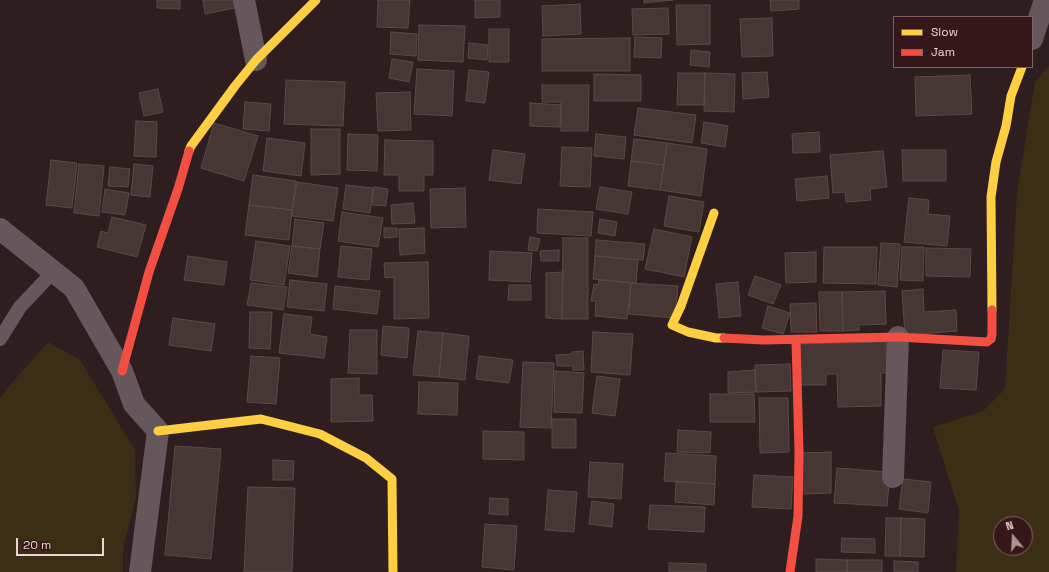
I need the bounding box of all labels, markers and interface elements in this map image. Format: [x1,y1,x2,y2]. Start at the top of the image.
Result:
legend [893,16,1033,68]
text: Slow [931,24,958,40]
text: Jam [931,44,955,60]
north arrow [993,516,1033,556]
text: N [1004,518,1015,533]
scale bar [18,530,106,556]
text: 20 m [23,537,51,553]

